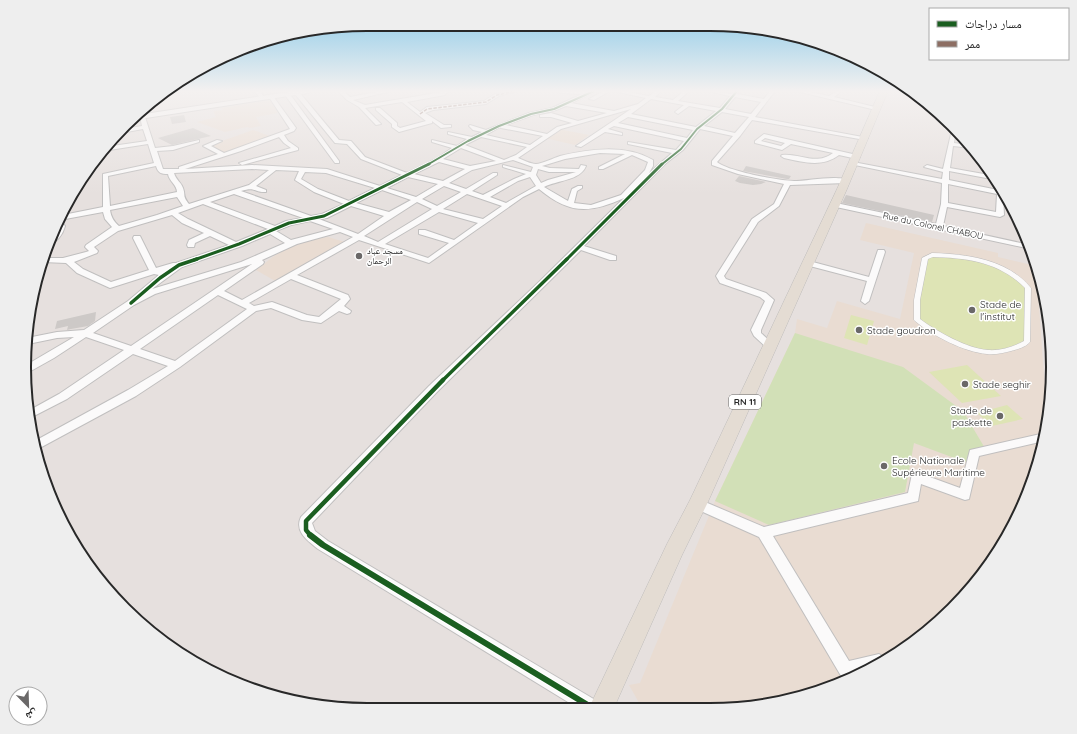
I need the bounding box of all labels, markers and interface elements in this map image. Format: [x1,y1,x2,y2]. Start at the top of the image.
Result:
legend [929,8,1069,60]
text: مسار دراجات [965,16,1022,31]
text: ممر [964,36,980,51]
street label: Rue du Colonel CHABOU [882,209,984,242]
place label: مسجد عباد الرحمان [367,245,403,266]
marker: مسجد عباد الرحمان [354,251,364,261]
place label: Stade de l'institut [980,298,1022,323]
marker: Stade de l'institut [967,305,977,315]
place label: Stade goudron [867,324,936,337]
marker: Stade goudron [854,325,864,335]
place label: Stade seghir [973,378,1031,391]
marker: Stade seghir [960,379,970,389]
road number: RN 11 [729,395,761,409]
place label: Stade de paskette [951,404,992,429]
marker: Stade de paskette [995,411,1005,421]
place label: Ecole Nationale Supérieure Maritime [892,454,985,479]
marker: Ecole Nationale Supérieure Maritime [879,461,889,471]
north arrow [8,686,48,726]
text: ش [23,706,40,724]

